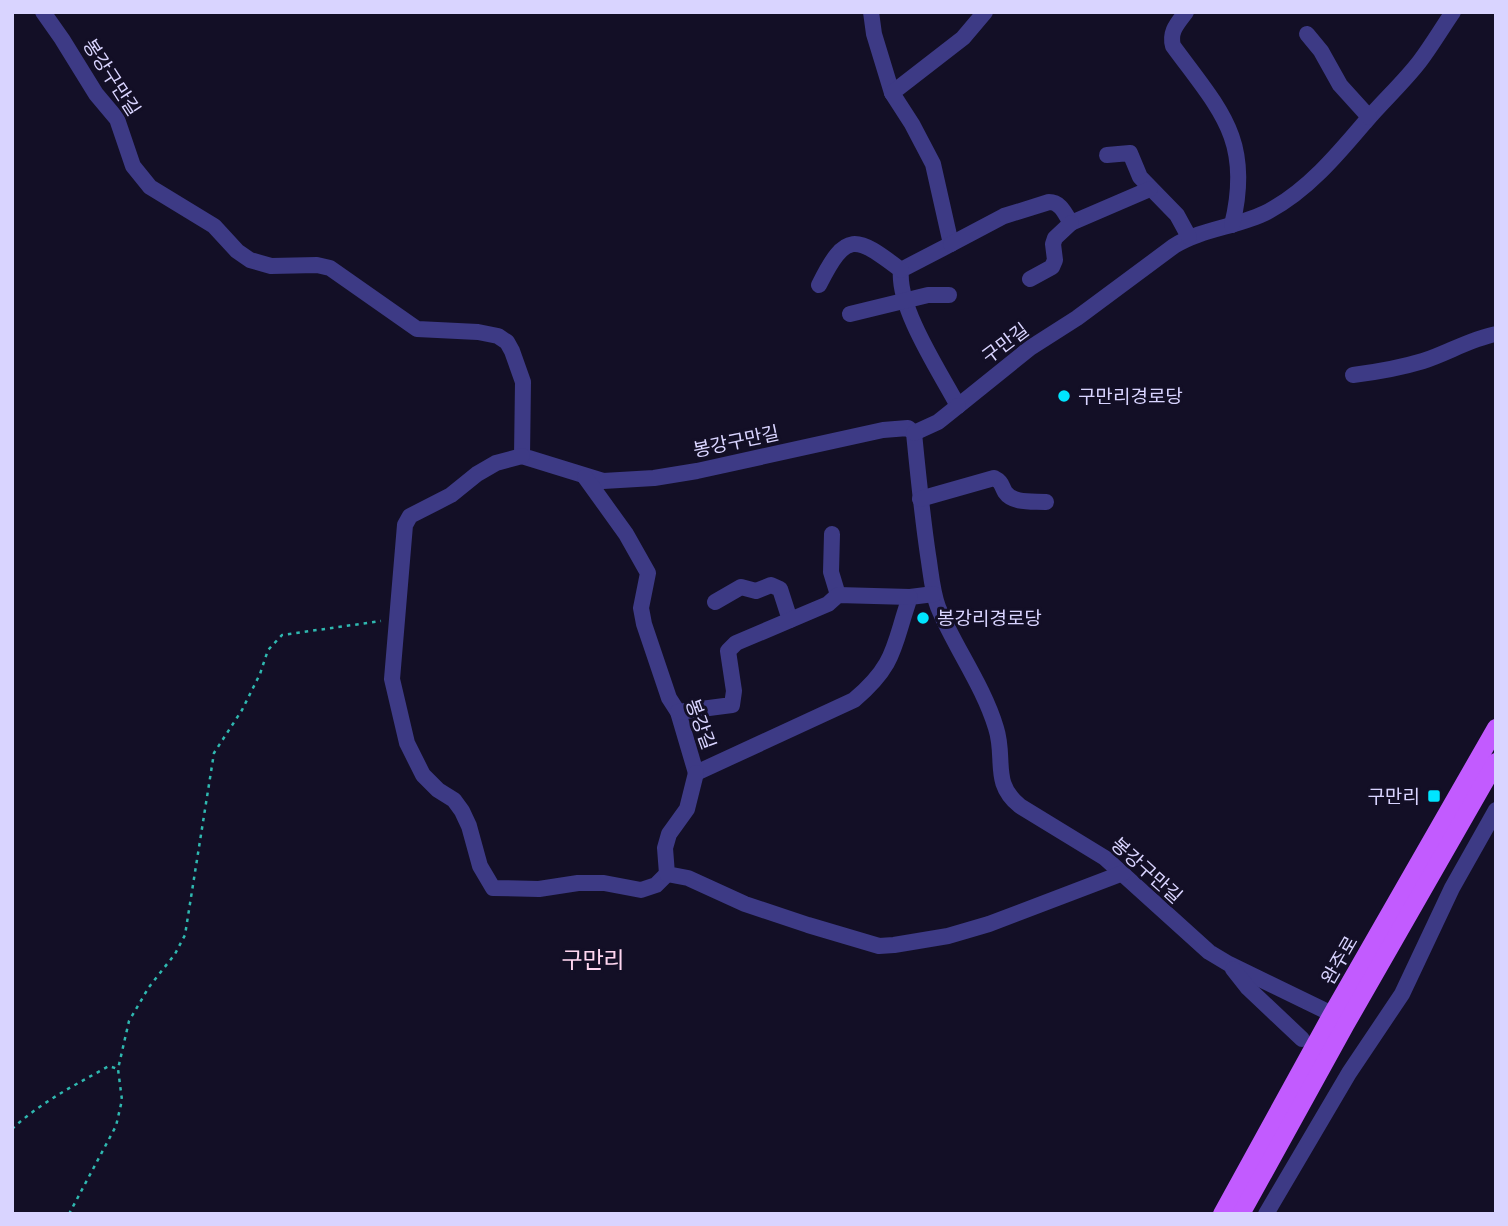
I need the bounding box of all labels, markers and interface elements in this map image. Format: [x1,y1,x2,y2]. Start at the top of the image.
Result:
street label: 봉강구만길 [78,34,145,120]
street label: 구만길 [977,318,1033,368]
place label: 구만리경로당 [1078,385,1183,408]
marker: 구만리경로당 [1056,388,1072,404]
street label: 봉강구만길 [691,421,781,462]
place label: 봉강리경로당 [937,607,1042,630]
marker: 봉강리경로당 [915,610,931,626]
street label: 봉강길 [681,696,720,753]
place label: 구만리 [1368,785,1420,808]
marker: 구만리 [1426,788,1442,804]
street label: 봉강구만길 [1106,833,1187,908]
street label: 완주로 [1316,932,1363,989]
district label: 구만리 [561,946,625,974]

